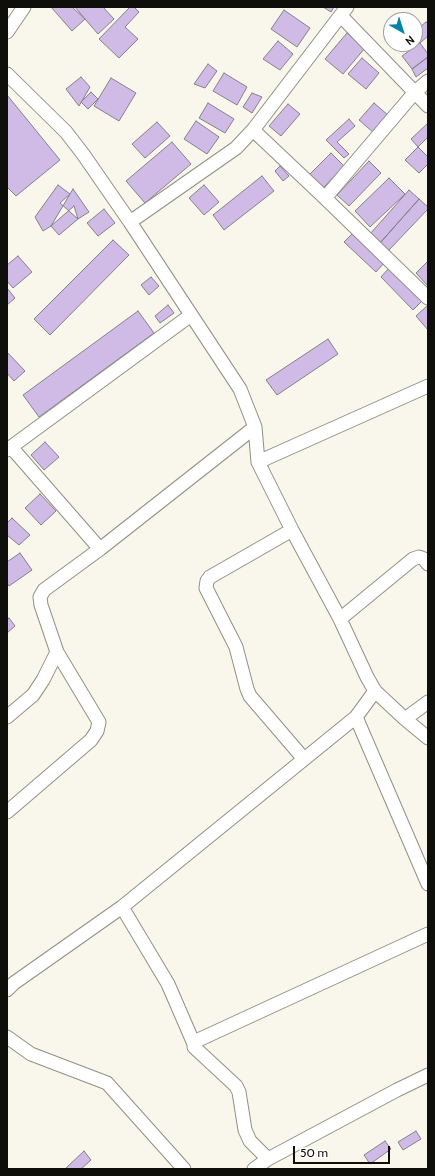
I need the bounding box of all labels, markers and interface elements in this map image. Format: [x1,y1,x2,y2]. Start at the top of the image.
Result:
north arrow [383,12,423,52]
text: N [402,33,417,48]
scale bar [295,1138,392,1164]
text: 50 m [300,1145,328,1160]

